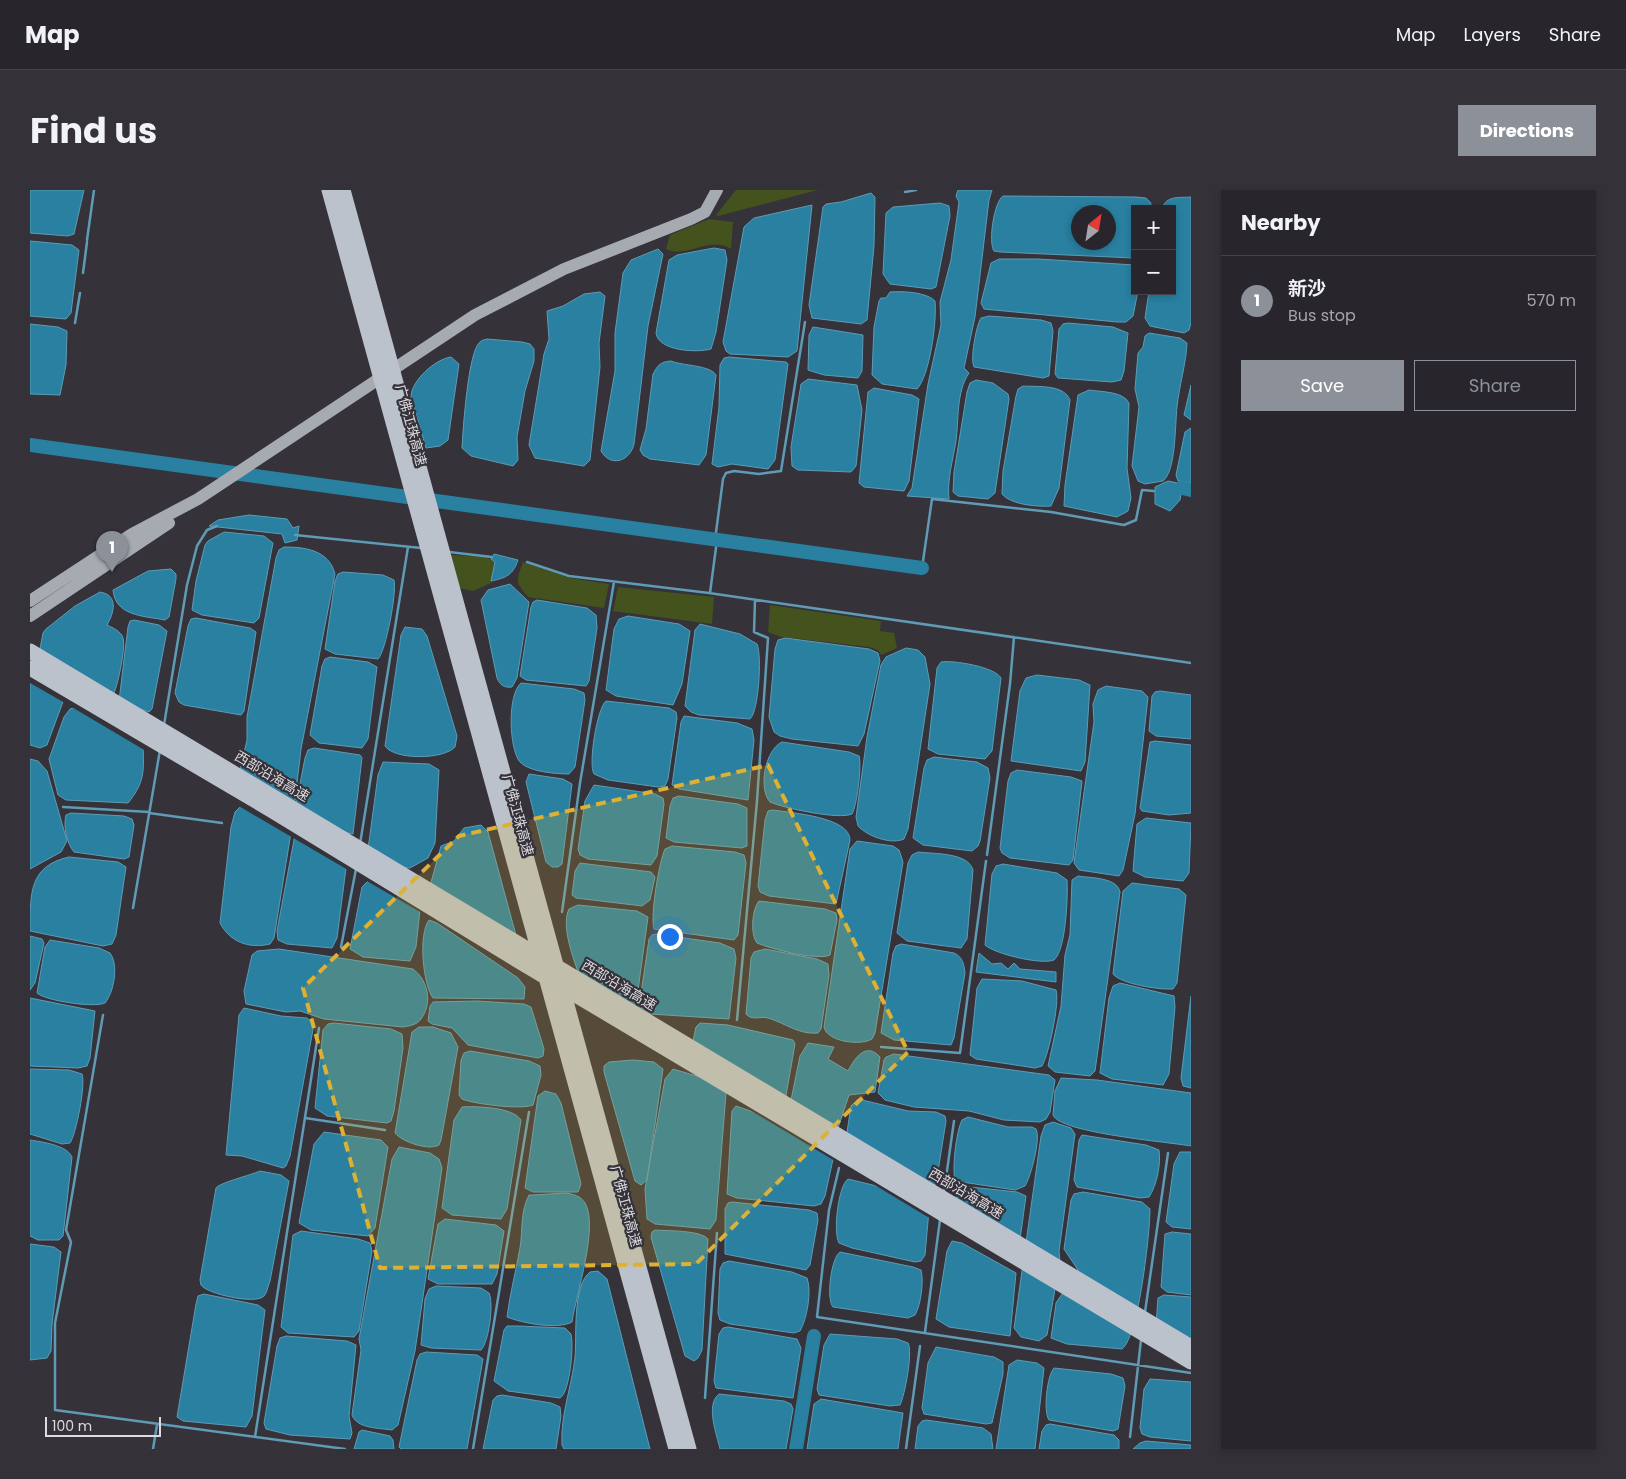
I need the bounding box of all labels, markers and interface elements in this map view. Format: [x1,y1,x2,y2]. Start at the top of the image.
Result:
text: Map [25,18,80,51]
text: Map [1396,22,1436,47]
text: Layers [1464,22,1521,47]
text: Share [1549,22,1601,47]
button: Directions [1458,105,1596,156]
text: Find us [30,106,157,155]
north arrow [1071,205,1116,250]
map controls [1131,205,1176,295]
button: + [1131,205,1176,250]
text: Nearby [1241,208,1321,237]
button: − [1131,250,1176,295]
text: 新沙 [1288,275,1326,302]
text: 1 [1254,289,1260,312]
text: 570 m [1526,289,1576,312]
text: Bus stop [1288,304,1356,327]
button: Save [1241,360,1404,411]
button: Share [1414,360,1576,411]
street label: 广佛江珠高速 [390,382,432,468]
pin: 1 [96,531,128,572]
street label: 西部沿海高速 [231,746,313,806]
street label: 广佛江珠高速 [497,772,539,858]
your location [657,924,683,950]
street label: 西部沿海高速 [578,955,660,1015]
street label: 广佛江珠高速 [605,1163,647,1249]
street label: 西部沿海高速 [925,1163,1007,1223]
scale bar [45,1414,161,1437]
text: 100 m [52,1416,92,1436]

